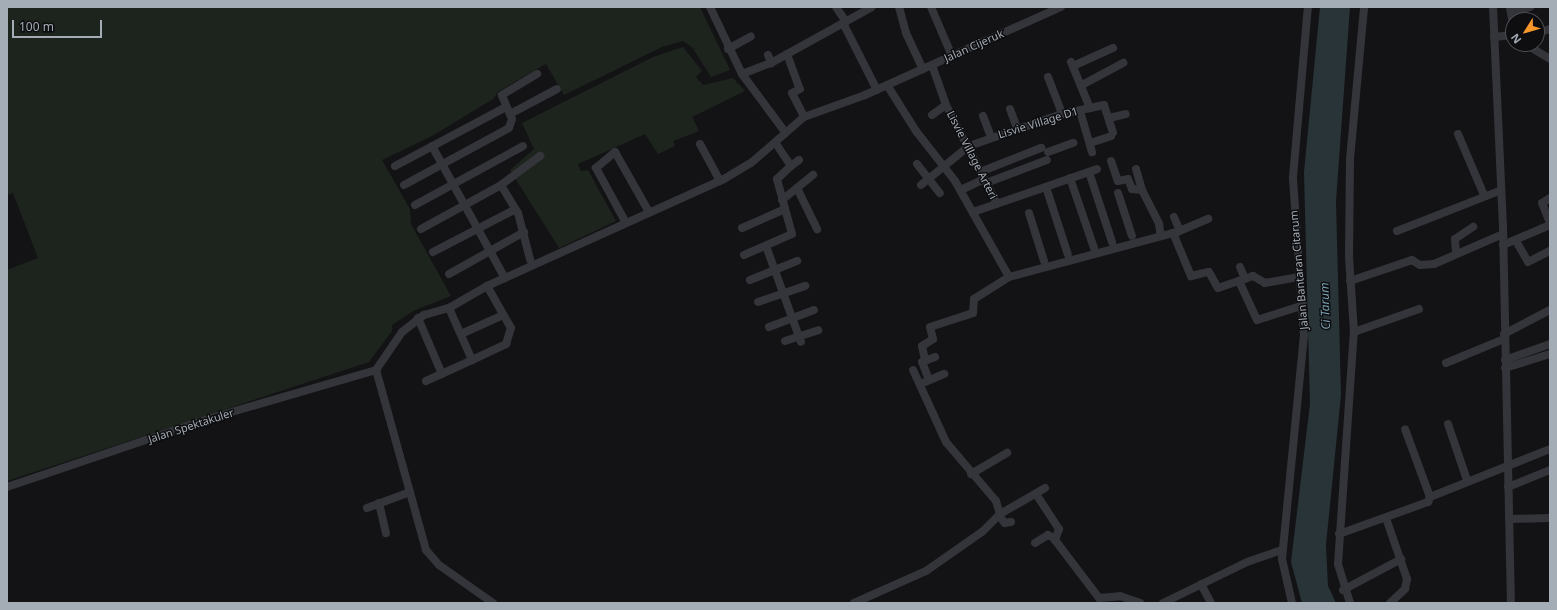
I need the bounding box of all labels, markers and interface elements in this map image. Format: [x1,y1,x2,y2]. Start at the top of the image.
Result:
scale bar [14,12,104,38]
north arrow [1505,12,1545,52]
text: 100 m [19,18,54,35]
street label: Jalan Cijeruk [942,27,1006,65]
text: N [1507,31,1525,47]
street label: Lisvie Village D1 [996,105,1080,141]
street label: Lisvie Village Arteri [944,109,1000,201]
street label: Jalan Bantaran Citarum [1287,210,1311,330]
water label: Ci Tarum [1317,282,1333,330]
street label: Jalan Spektakuler [147,406,235,446]

